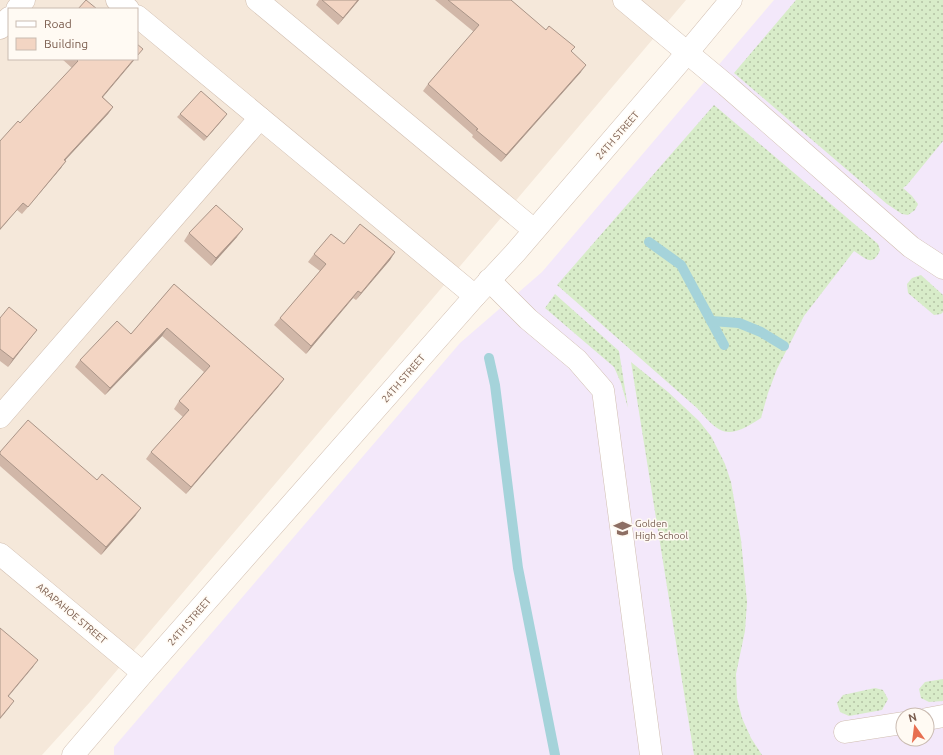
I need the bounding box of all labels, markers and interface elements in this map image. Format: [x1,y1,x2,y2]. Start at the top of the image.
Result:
legend [8,8,138,60]
text: Road [44,17,72,30]
text: Building [44,37,88,50]
street label: 24TH STREET [594,109,641,162]
street label: 24TH STREET [380,352,427,405]
place label: Golden High School [635,518,688,541]
school or university icon: Golden High School [612,519,632,539]
street label: ARAPAHOE STREET [34,581,109,646]
street label: 24TH STREET [166,595,213,648]
north arrow [895,707,935,747]
text: N [907,710,918,724]

